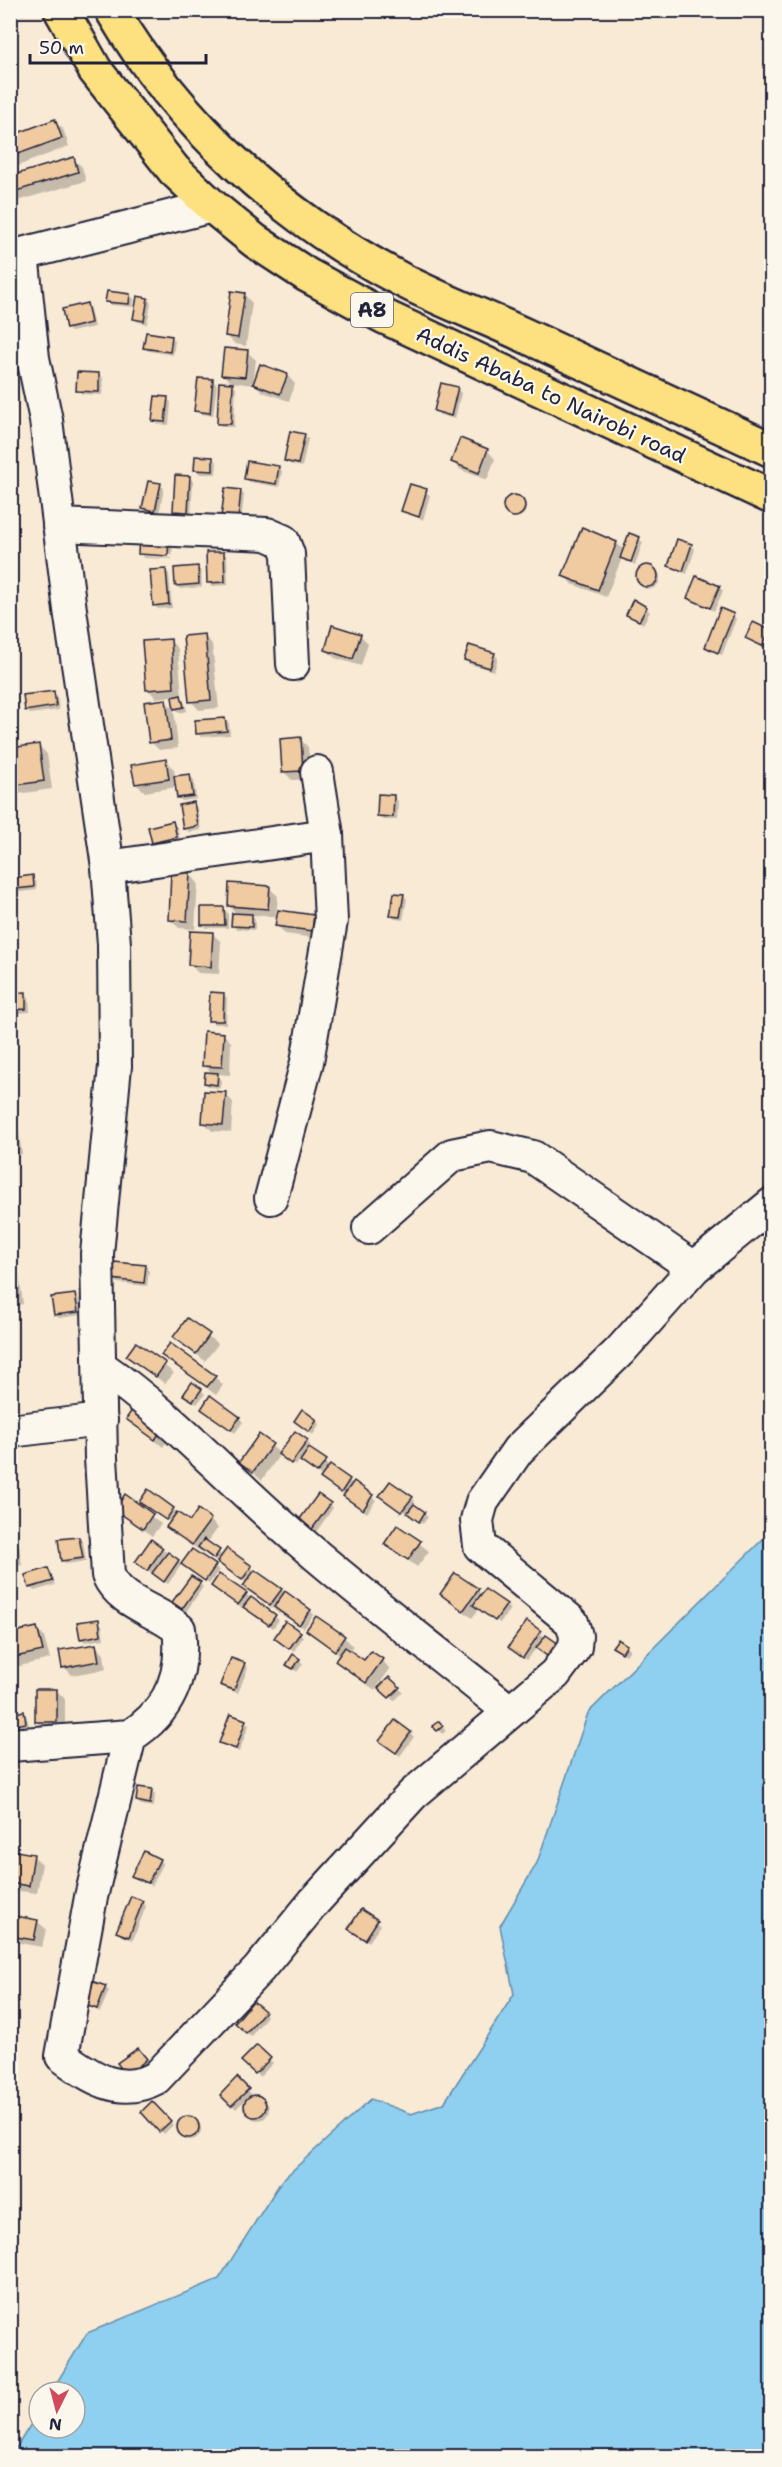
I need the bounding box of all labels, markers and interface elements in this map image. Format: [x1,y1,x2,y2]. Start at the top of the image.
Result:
scale bar [30,27,206,65]
text: 50 m [39,36,84,60]
road number: A8 [351,293,393,327]
street label: Addis Ababa to Nairobi road [411,320,691,470]
north arrow [27,2380,87,2440]
text: N [48,2413,63,2436]

